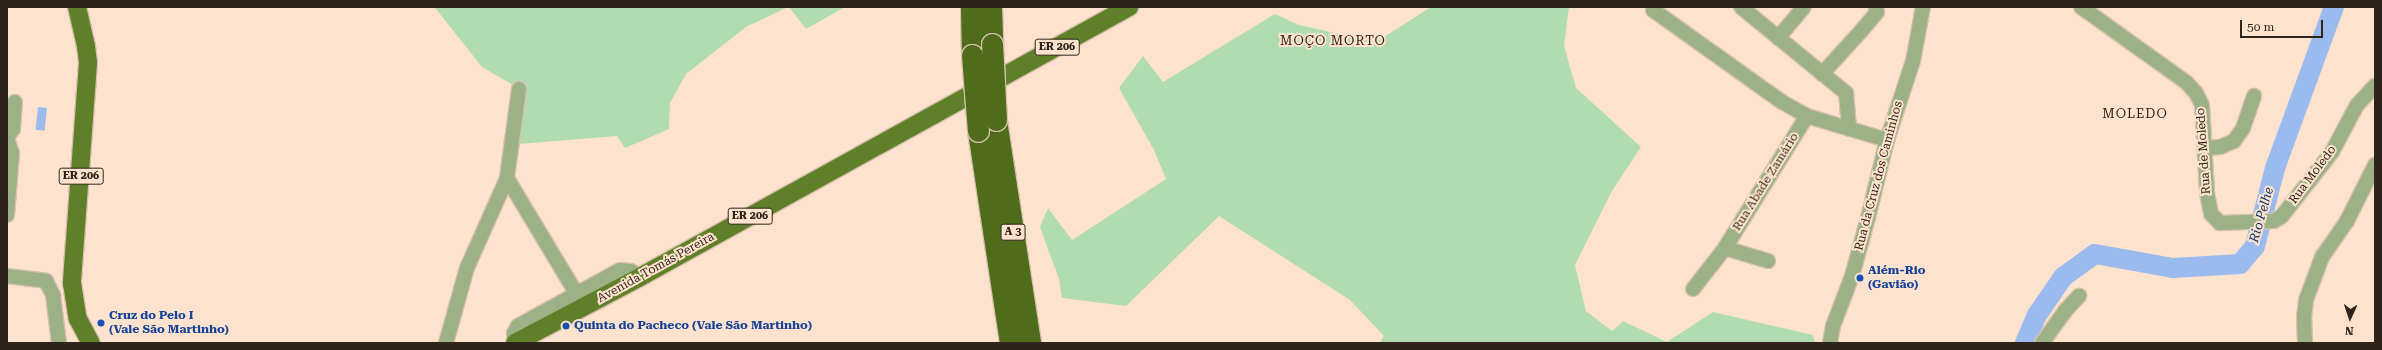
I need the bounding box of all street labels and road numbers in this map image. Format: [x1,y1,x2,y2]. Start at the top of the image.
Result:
road number: ER 206 [1034,38,1080,56]
street label: Rua da Cruz dos Caminhos [1852,100,1906,252]
street label: Rua de Moledo [2194,107,2214,195]
street label: Rua Abade Zamário [1730,130,1802,234]
street label: Rua Moledo [2286,143,2340,207]
road number: ER 206 [58,167,104,185]
road number: ER 206 [727,207,773,225]
road number: A 3 [1000,223,1026,241]
street label: Avenida Tomás Pereira [595,230,717,306]

